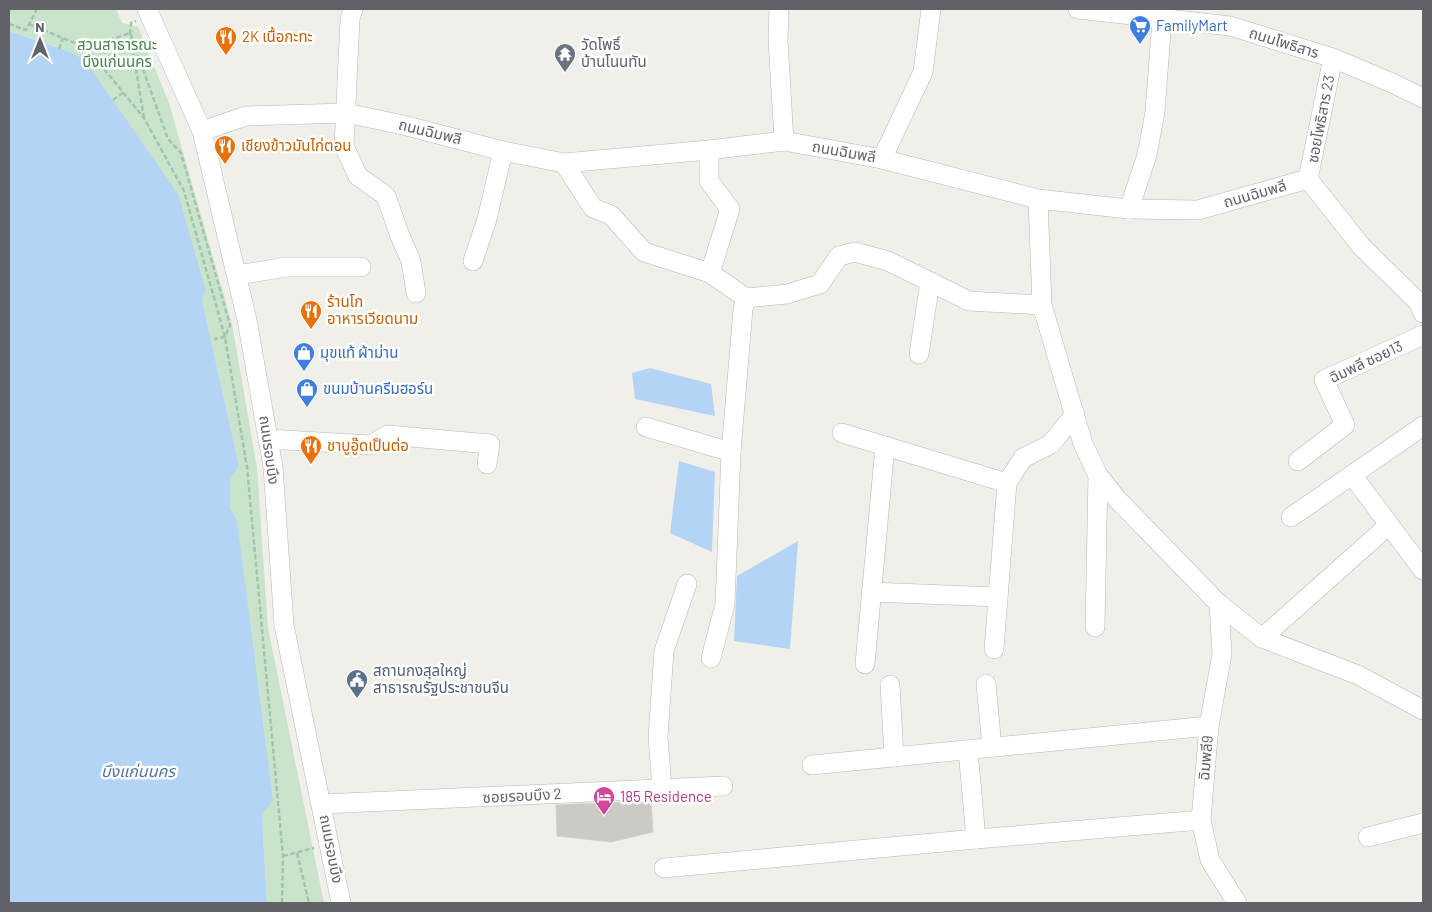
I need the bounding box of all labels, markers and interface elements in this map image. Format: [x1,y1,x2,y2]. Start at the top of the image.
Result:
supermarket icon: FamilyMart [1128,14,1152,45]
north arrow [15,15,65,65]
place label: FamilyMart [1156,16,1228,34]
text: N [35,18,45,35]
street label: ถนนโพธิสาร [1247,23,1322,61]
restaurant icon: 2K เนื้อกะทะ [214,25,238,56]
place label: 2K เนื้อกะทะ [242,26,313,45]
park label: สวนสาธารณะ บึงแก่นนคร [77,35,157,70]
place label: วัดโพธิ์ บ้านโนนทัน [581,35,647,70]
temple icon: วัดโพธิ์ บ้านโนนทัน [553,42,577,73]
street label: ซอยโพธิสาร 23 [1303,73,1337,164]
street label: ถนนฉิมพลี [397,114,464,148]
restaurant icon: เชียงข้าวมันไก่ตอน [213,134,237,165]
place label: เชียงข้าวมันไก่ตอน [241,136,351,154]
street label: ถนนฉิมพลี [811,137,878,165]
street label: ถนนฉิมพลี [1221,175,1288,211]
place label: ร้านโก อาหารเวียดนาม [327,292,418,327]
restaurant icon: ร้านโก อาหารเวียดนาม [299,299,323,330]
street label: ฉิมพลี ซอย13 [1326,336,1405,386]
shop icon: มุขแท้ ผ้าม่าน [292,341,316,372]
place label: มุขแท้ ผ้าม่าน [320,343,398,362]
shop icon: ขนมบ้านครีมฮอร์น [295,377,319,408]
place label: ขนมบ้านครีมฮอร์น [323,379,433,397]
street label: ถนนรอบบึง [256,414,284,486]
restaurant icon: ชาบูอู๊ดเป็นต่อ [299,434,323,465]
place label: ชาบูอู๊ดเป็นต่อ [327,436,409,455]
place label: สถานกงสุลใหญ่ สาธารณรัฐประชาชนจีน [373,661,509,696]
public building icon: สถานกงสุลใหญ่ สาธารณรัฐประชาชนจีน [345,668,369,699]
street label: ฉิมพลี9 [1194,735,1216,781]
water label: บึงแก่นนคร [101,761,176,780]
street label: ซอยรอบบึง 2 [482,784,562,806]
hotel icon: 185 Residence [592,785,616,816]
place label: 185 Residence [620,787,712,805]
street label: ถนนรอบบึง [317,813,347,885]

